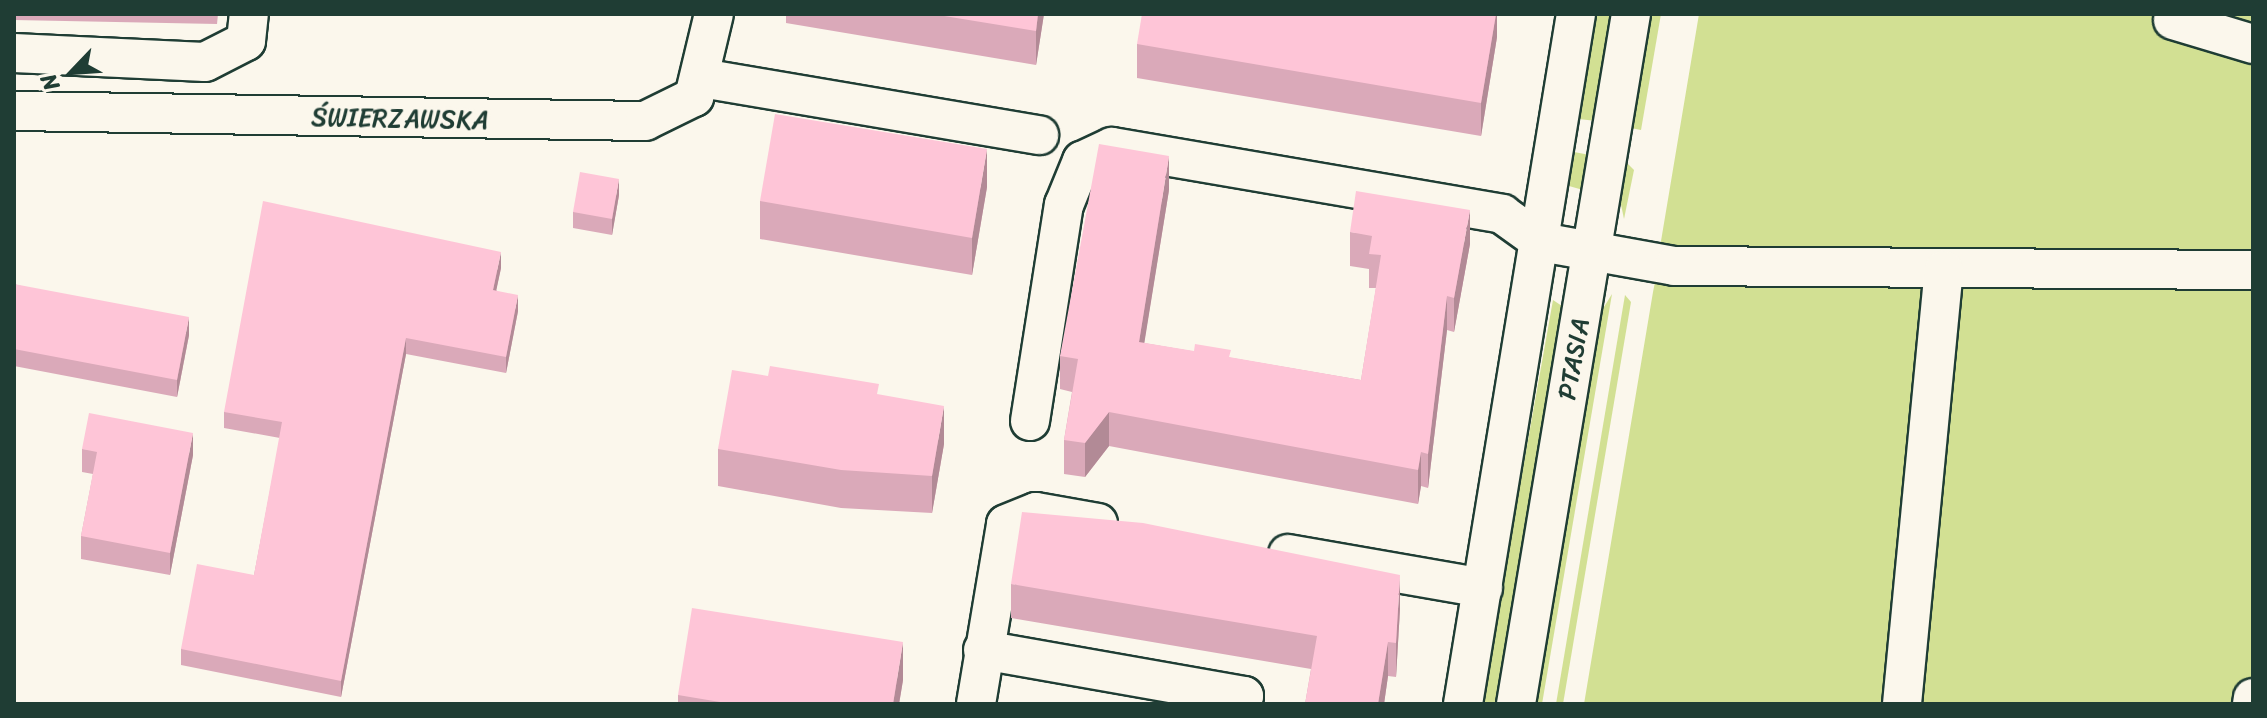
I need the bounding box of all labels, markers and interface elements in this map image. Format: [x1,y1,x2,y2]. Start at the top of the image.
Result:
north arrow [32,32,112,112]
text: N [29,67,71,98]
street label: ŚWIERZAWSKA [311,102,489,136]
street label: PTASIA [1551,316,1597,402]

